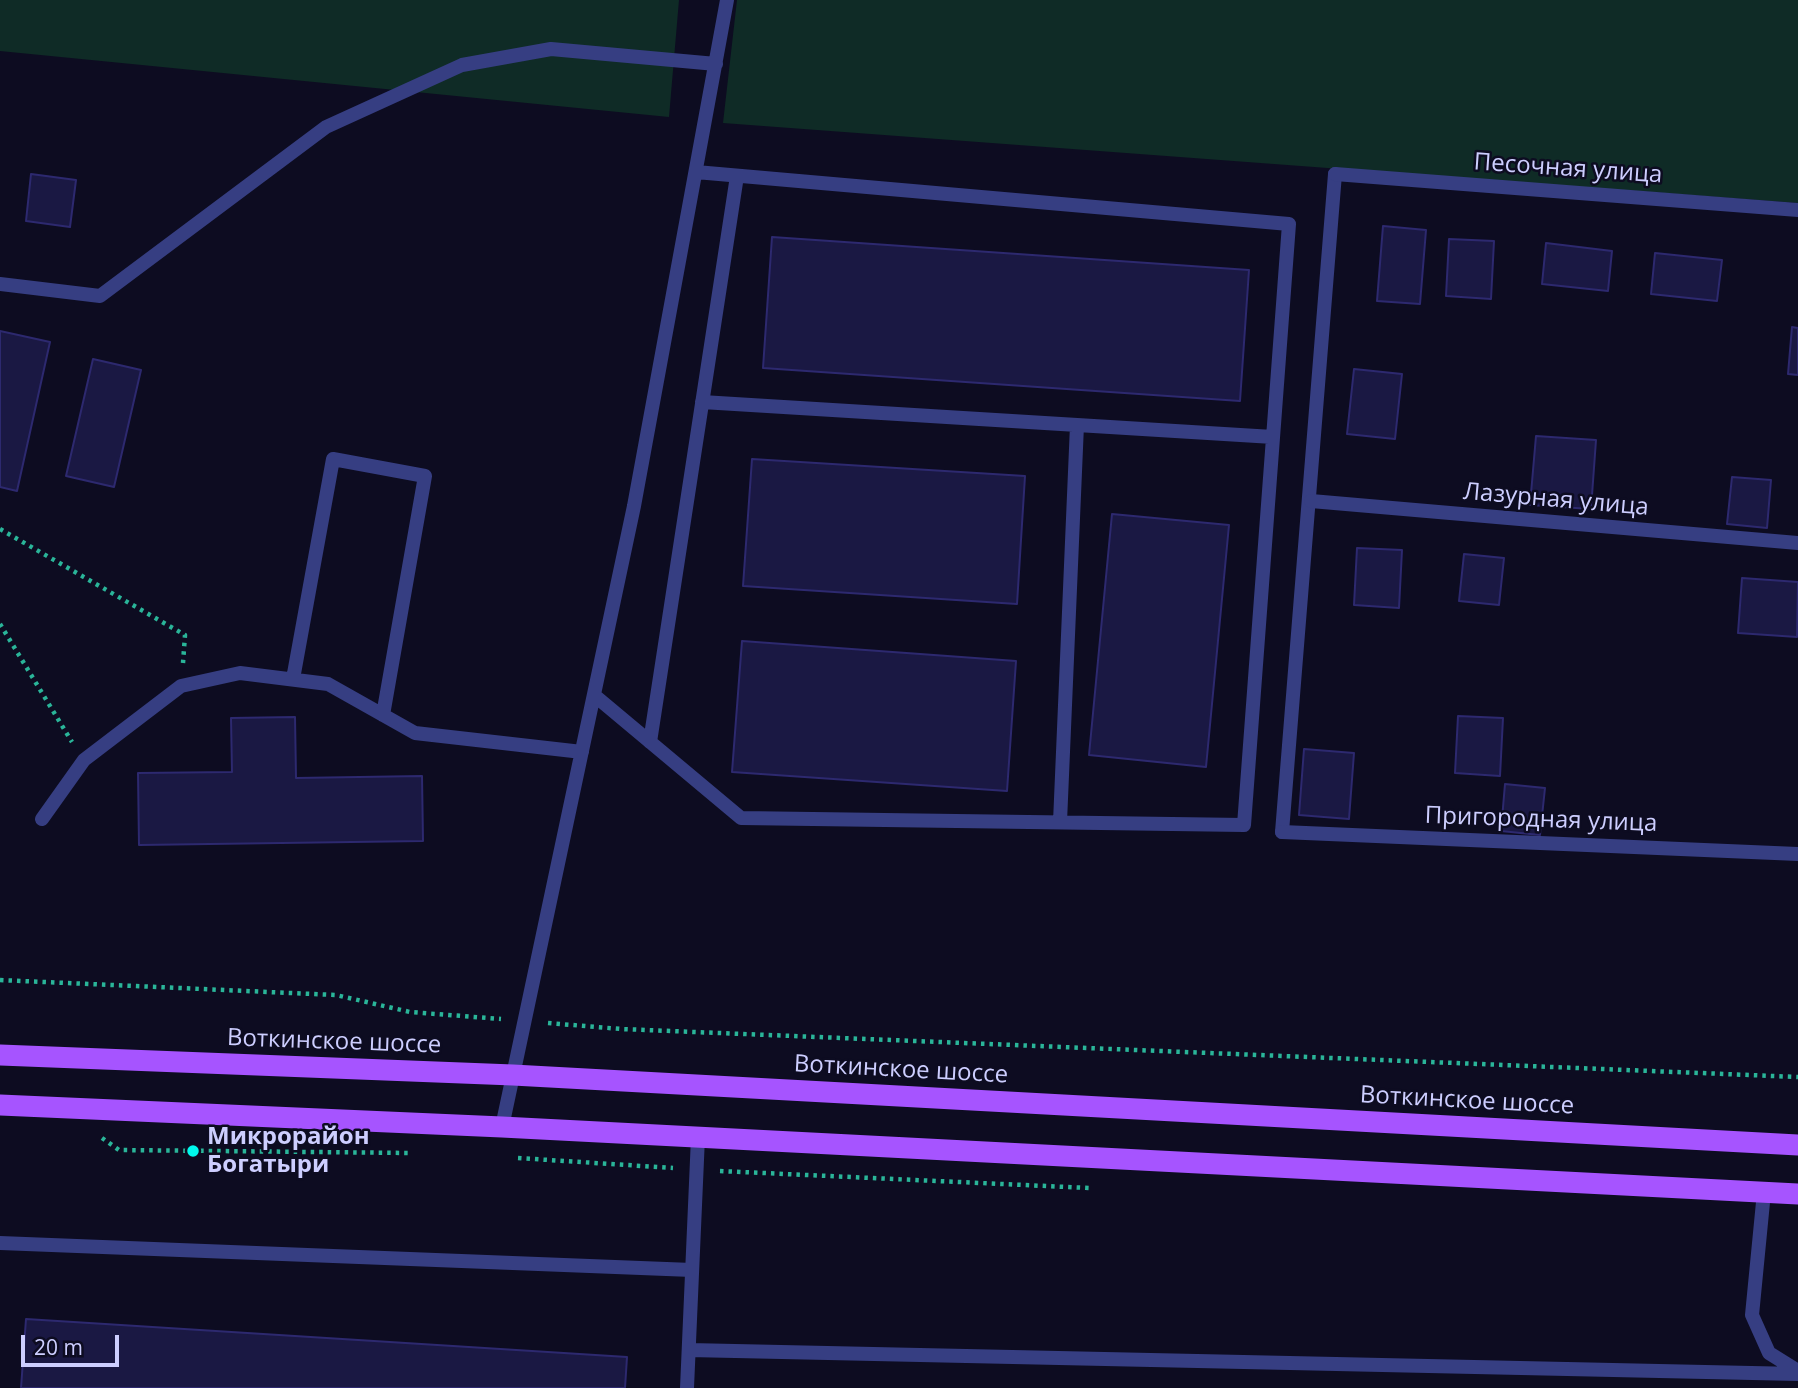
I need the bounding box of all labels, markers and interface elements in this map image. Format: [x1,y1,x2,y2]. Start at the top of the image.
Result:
street label: Песочная улица [1473,148,1663,190]
street label: Лазурная улица [1462,478,1650,522]
street label: Пригородная улица [1424,802,1658,838]
street label: Воткинское шоссе [226,1024,442,1060]
street label: Воткинское шоссе [793,1050,1009,1090]
street label: Воткинское шоссе [1359,1081,1575,1121]
place label: Микрорайон Богатыри [207,1123,370,1179]
marker: Микрорайон Богатыри [185,1143,201,1159]
scale bar [24,1322,122,1366]
text: 20 m [34,1333,83,1361]

